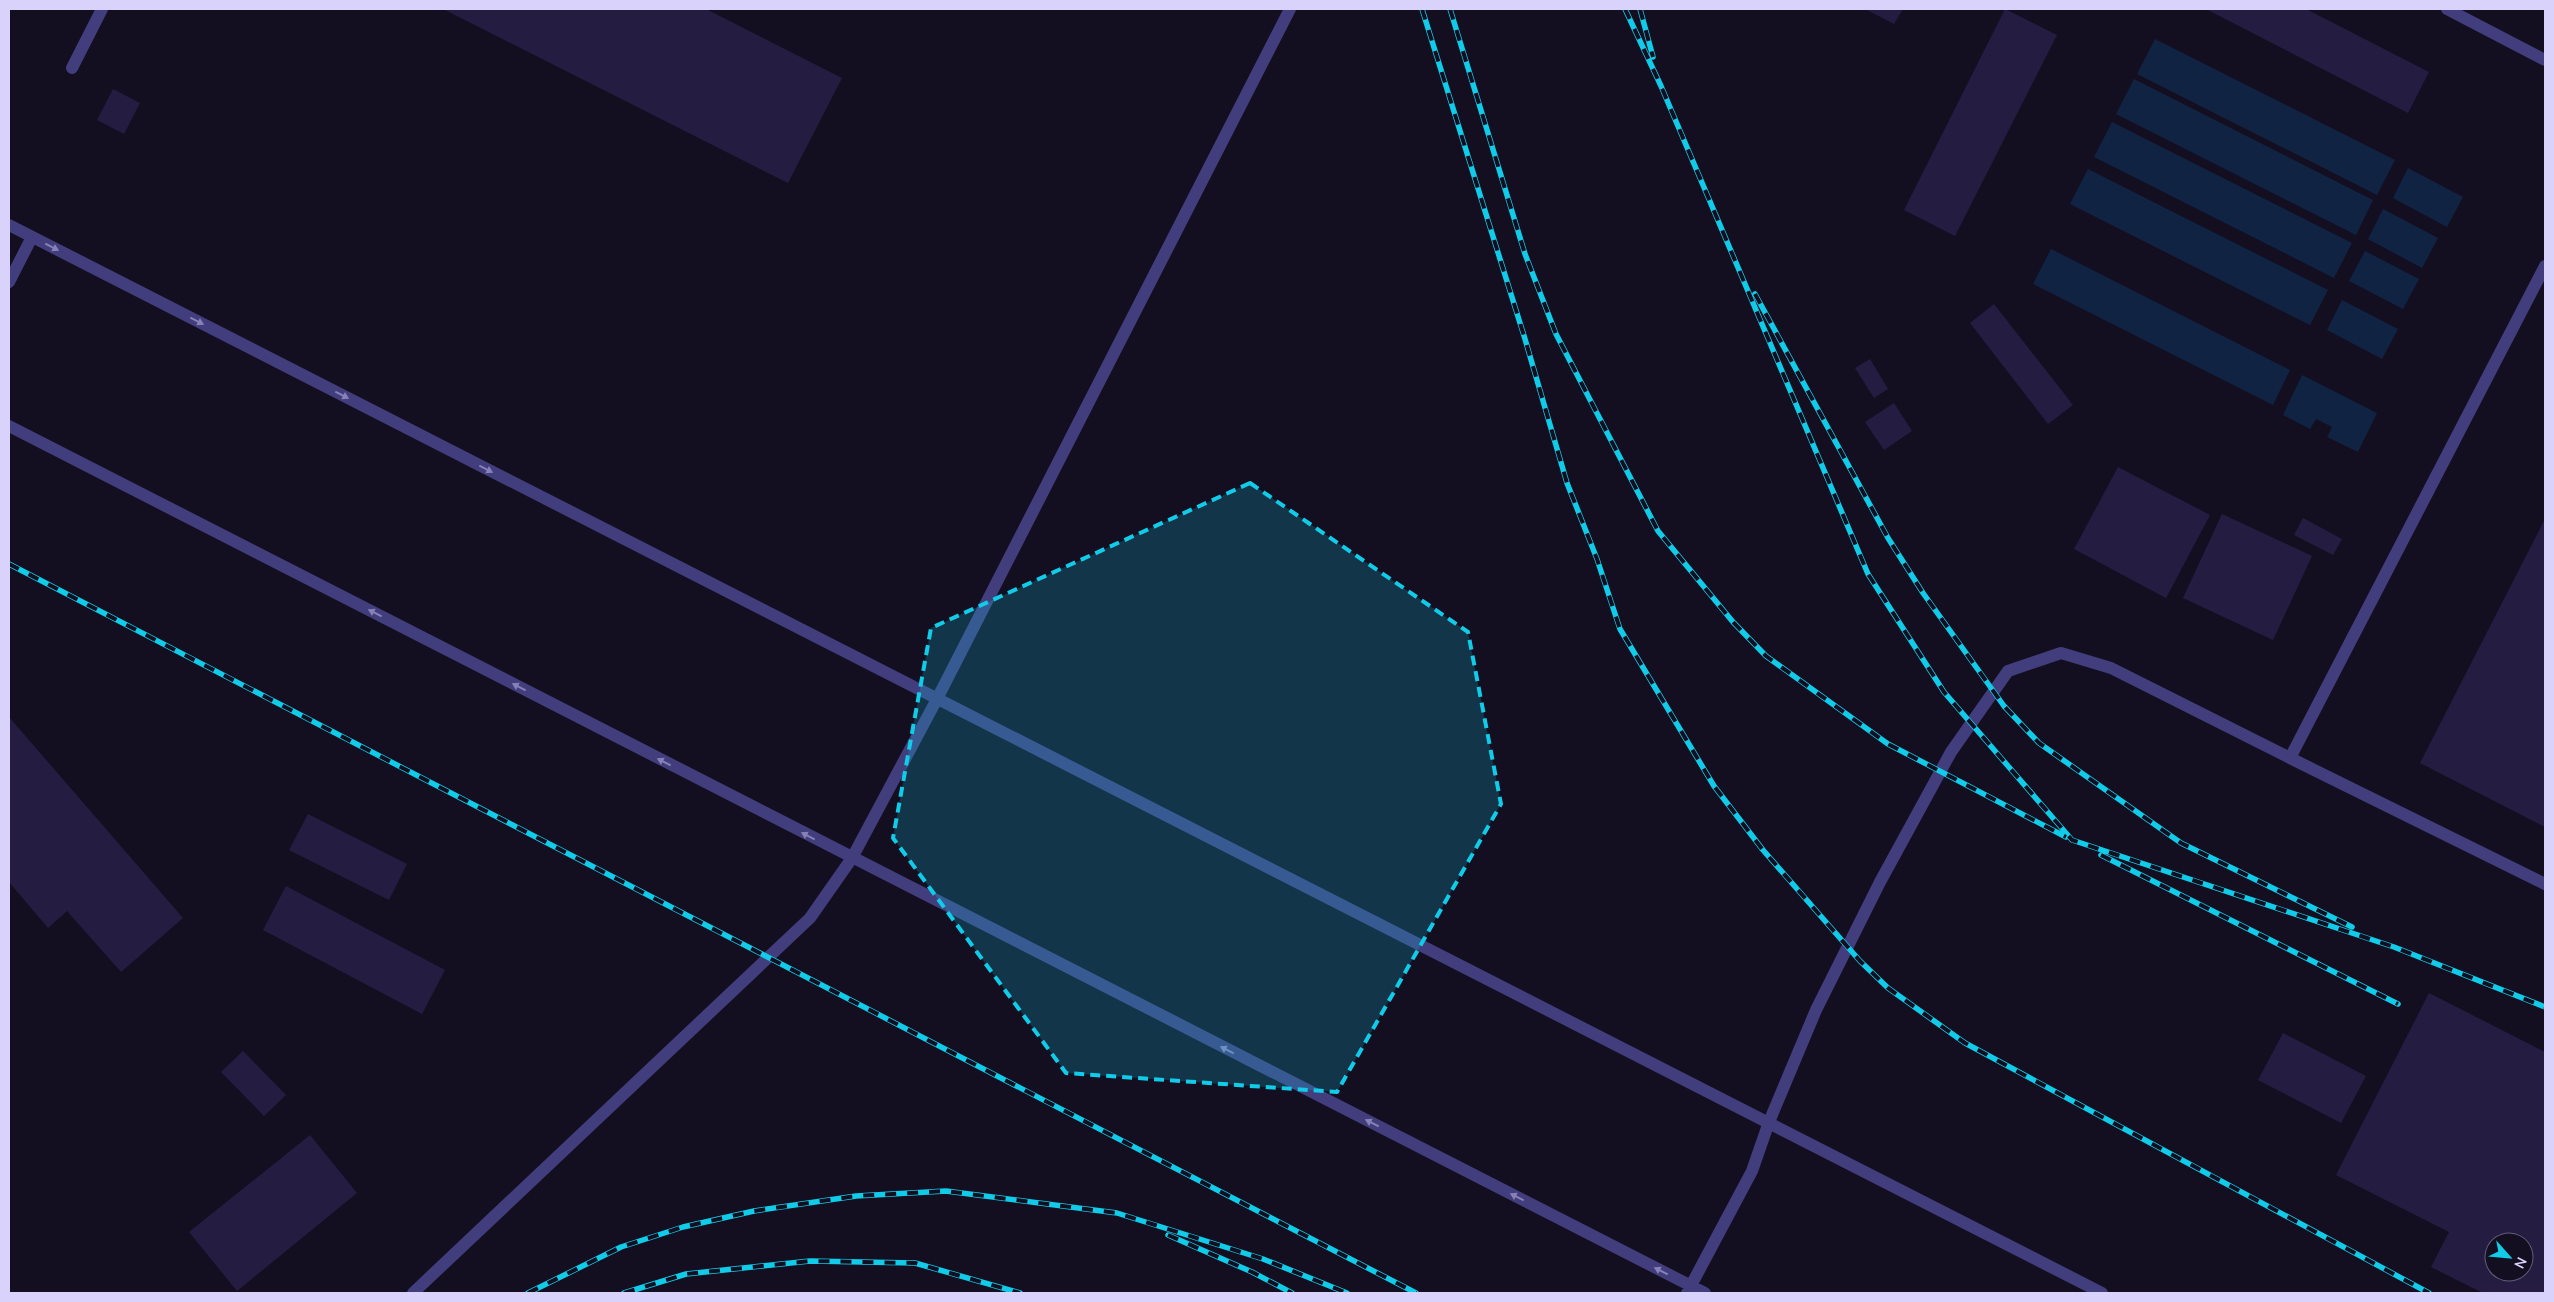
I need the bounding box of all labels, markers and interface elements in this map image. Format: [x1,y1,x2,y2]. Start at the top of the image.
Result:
one-way arrow [45,243,59,251]
one-way arrow [190,317,204,325]
one-way arrow [334,391,349,399]
one-way arrow [479,465,493,473]
one-way arrow [367,609,382,617]
one-way arrow [512,683,526,691]
one-way arrow [657,758,671,766]
one-way arrow [801,832,816,840]
one-way arrow [1220,1045,1234,1053]
one-way arrow [1365,1119,1379,1127]
one-way arrow [1509,1193,1524,1201]
north arrow [2484,1232,2534,1282]
text: N [2509,1254,2531,1272]
one-way arrow [1654,1267,1668,1275]

